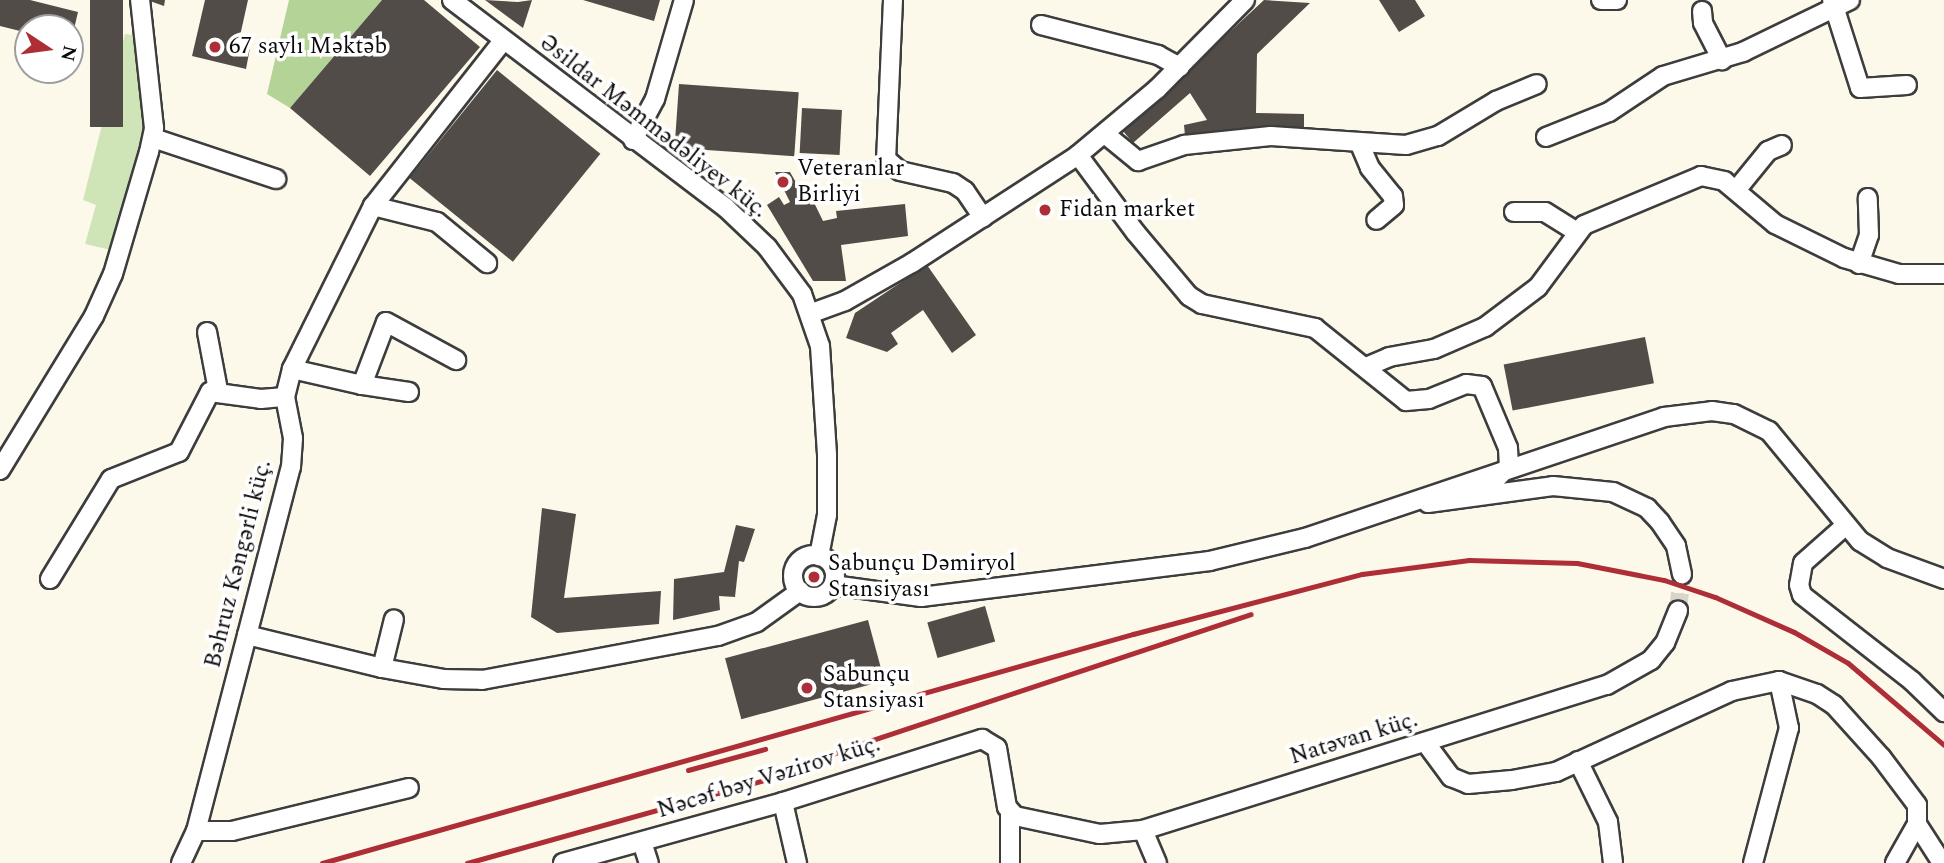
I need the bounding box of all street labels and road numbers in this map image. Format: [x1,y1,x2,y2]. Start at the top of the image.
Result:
street label: Əsildar Məmmədəliyev küç. [533,29,773,225]
street label: Bəhruz Kəngərli küç. [200,457,278,671]
street label: Natəvan küç. [1287,706,1421,772]
street label: Nəcəf bəy Vəzirov küç. [654,731,884,825]

